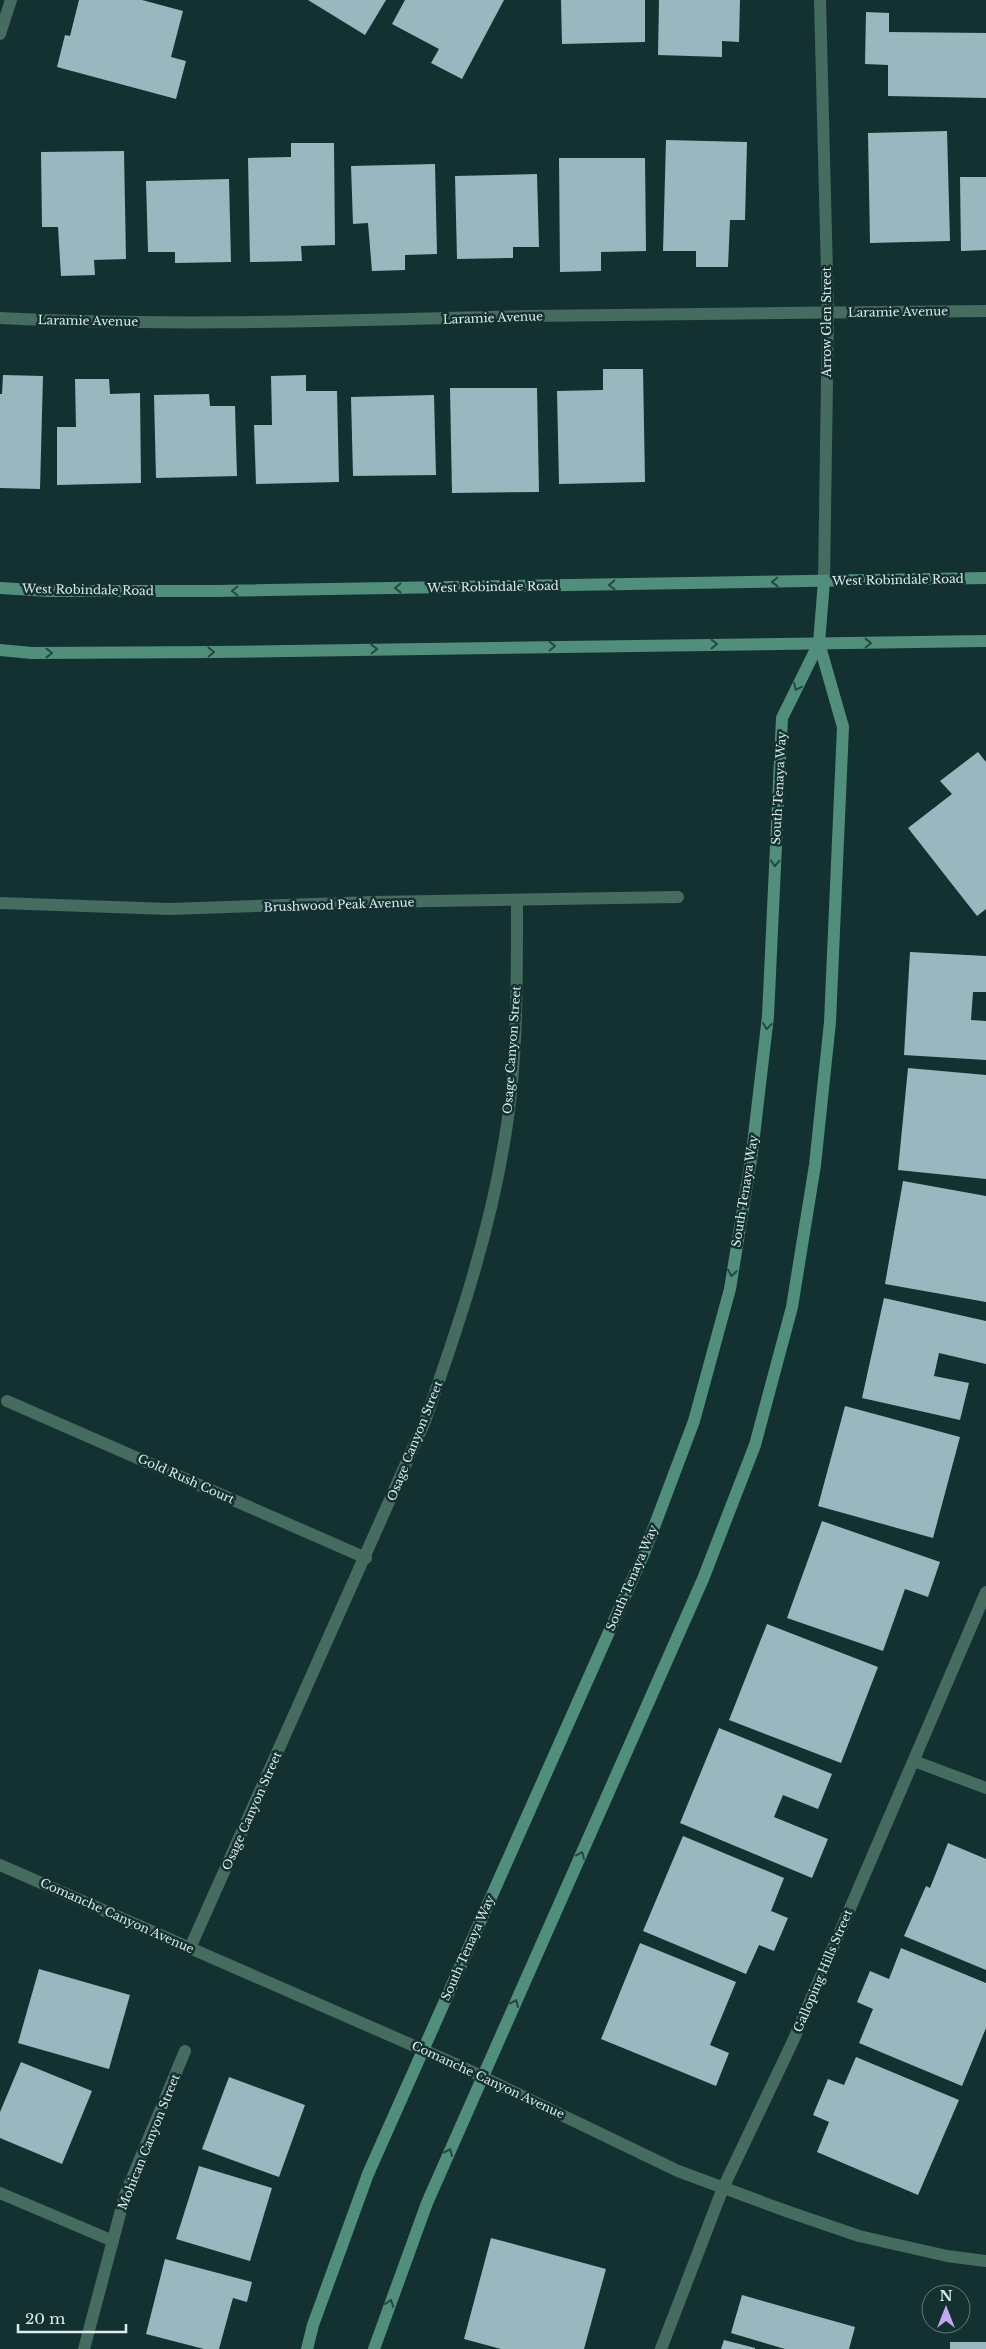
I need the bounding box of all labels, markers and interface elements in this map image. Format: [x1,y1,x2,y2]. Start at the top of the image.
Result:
street label: Arrow Glen Street [819,266,834,378]
street label: Laramie Avenue [848,303,948,320]
street label: Laramie Avenue [443,308,543,327]
street label: Laramie Avenue [38,312,138,329]
street label: West Robindale Road [831,571,964,588]
one-way arrow [771,577,778,587]
street label: West Robindale Road [426,578,559,595]
one-way arrow [608,579,616,590]
street label: West Robindale Road [21,581,154,598]
one-way arrow [393,583,401,593]
one-way arrow [231,586,238,596]
one-way arrow [864,637,872,648]
one-way arrow [710,639,718,649]
one-way arrow [548,641,556,651]
one-way arrow [370,644,378,654]
one-way arrow [208,647,215,657]
one-way arrow [45,648,53,658]
one-way arrow [793,682,803,691]
street label: South Tenaya Way [768,731,789,845]
one-way arrow [770,860,780,868]
street label: Brushwood Peak Avenue [263,894,415,915]
street label: Osage Canyon Street [500,985,523,1114]
one-way arrow [762,1022,773,1030]
street label: South Tenaya Way [728,1133,761,1248]
one-way arrow [728,1269,738,1277]
street label: Osage Canyon Street [384,1378,446,1503]
street label: Gold Rush Court [136,1451,237,1507]
street label: South Tenaya Way [602,1522,661,1633]
street label: Osage Canyon Street [219,1749,285,1872]
one-way arrow [575,1851,586,1860]
street label: Comanche Canyon Avenue [38,1875,197,1956]
street label: South Tenaya Way [438,1893,498,2003]
street label: Galloping Hills Street [790,1907,855,2034]
one-way arrow [509,1999,520,2008]
street label: Comanche Canyon Avenue [409,2038,567,2122]
street label: Mohican Canyon Street [114,2071,183,2212]
one-way arrow [443,2148,454,2157]
north arrow [921,2284,971,2334]
text: N [939,2287,953,2305]
one-way arrow [384,2299,394,2308]
scale bar [18,2302,125,2334]
text: 20 m [25,2309,65,2328]

